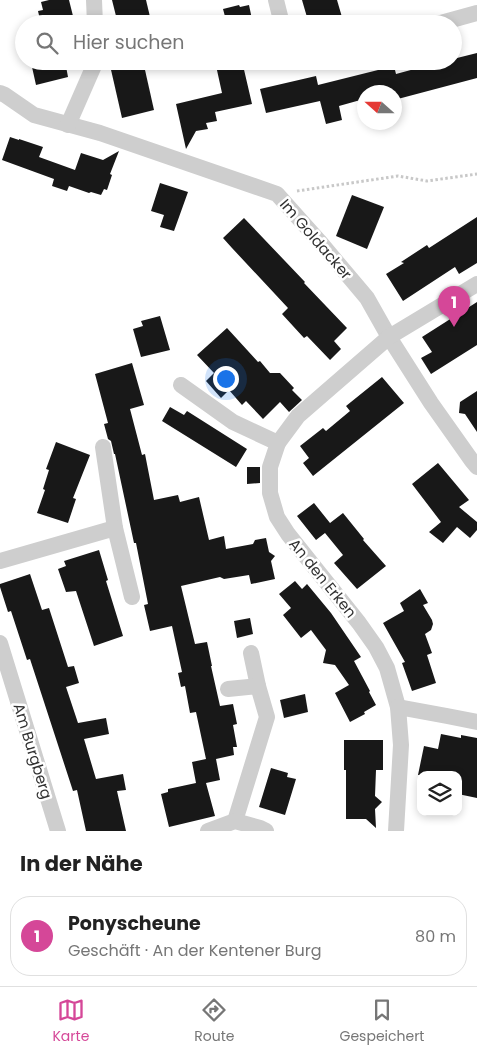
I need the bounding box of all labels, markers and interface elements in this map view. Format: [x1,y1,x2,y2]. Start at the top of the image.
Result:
search box [15,15,462,70]
icon: search [33,29,61,57]
text: Hier suchen [73,29,184,56]
north arrow [357,85,402,130]
street label: Im Goldacker [275,194,357,284]
pin: 1 [438,286,470,327]
your location [213,366,239,392]
street label: An den Erken [284,534,362,622]
street label: Am Burgberg [8,700,58,802]
map controls [417,771,462,816]
button: layers [417,771,462,816]
text: In der Nähe [20,849,143,878]
text: Ponyscheune [68,910,201,937]
text: 1 [34,925,40,948]
text: 80 m [415,925,456,948]
text: Geschäft · An der Kentener Burg [68,939,322,962]
tab: Karte [52,996,89,1047]
tab: Route [194,996,235,1047]
tab: Gespeichert [340,996,424,1047]

